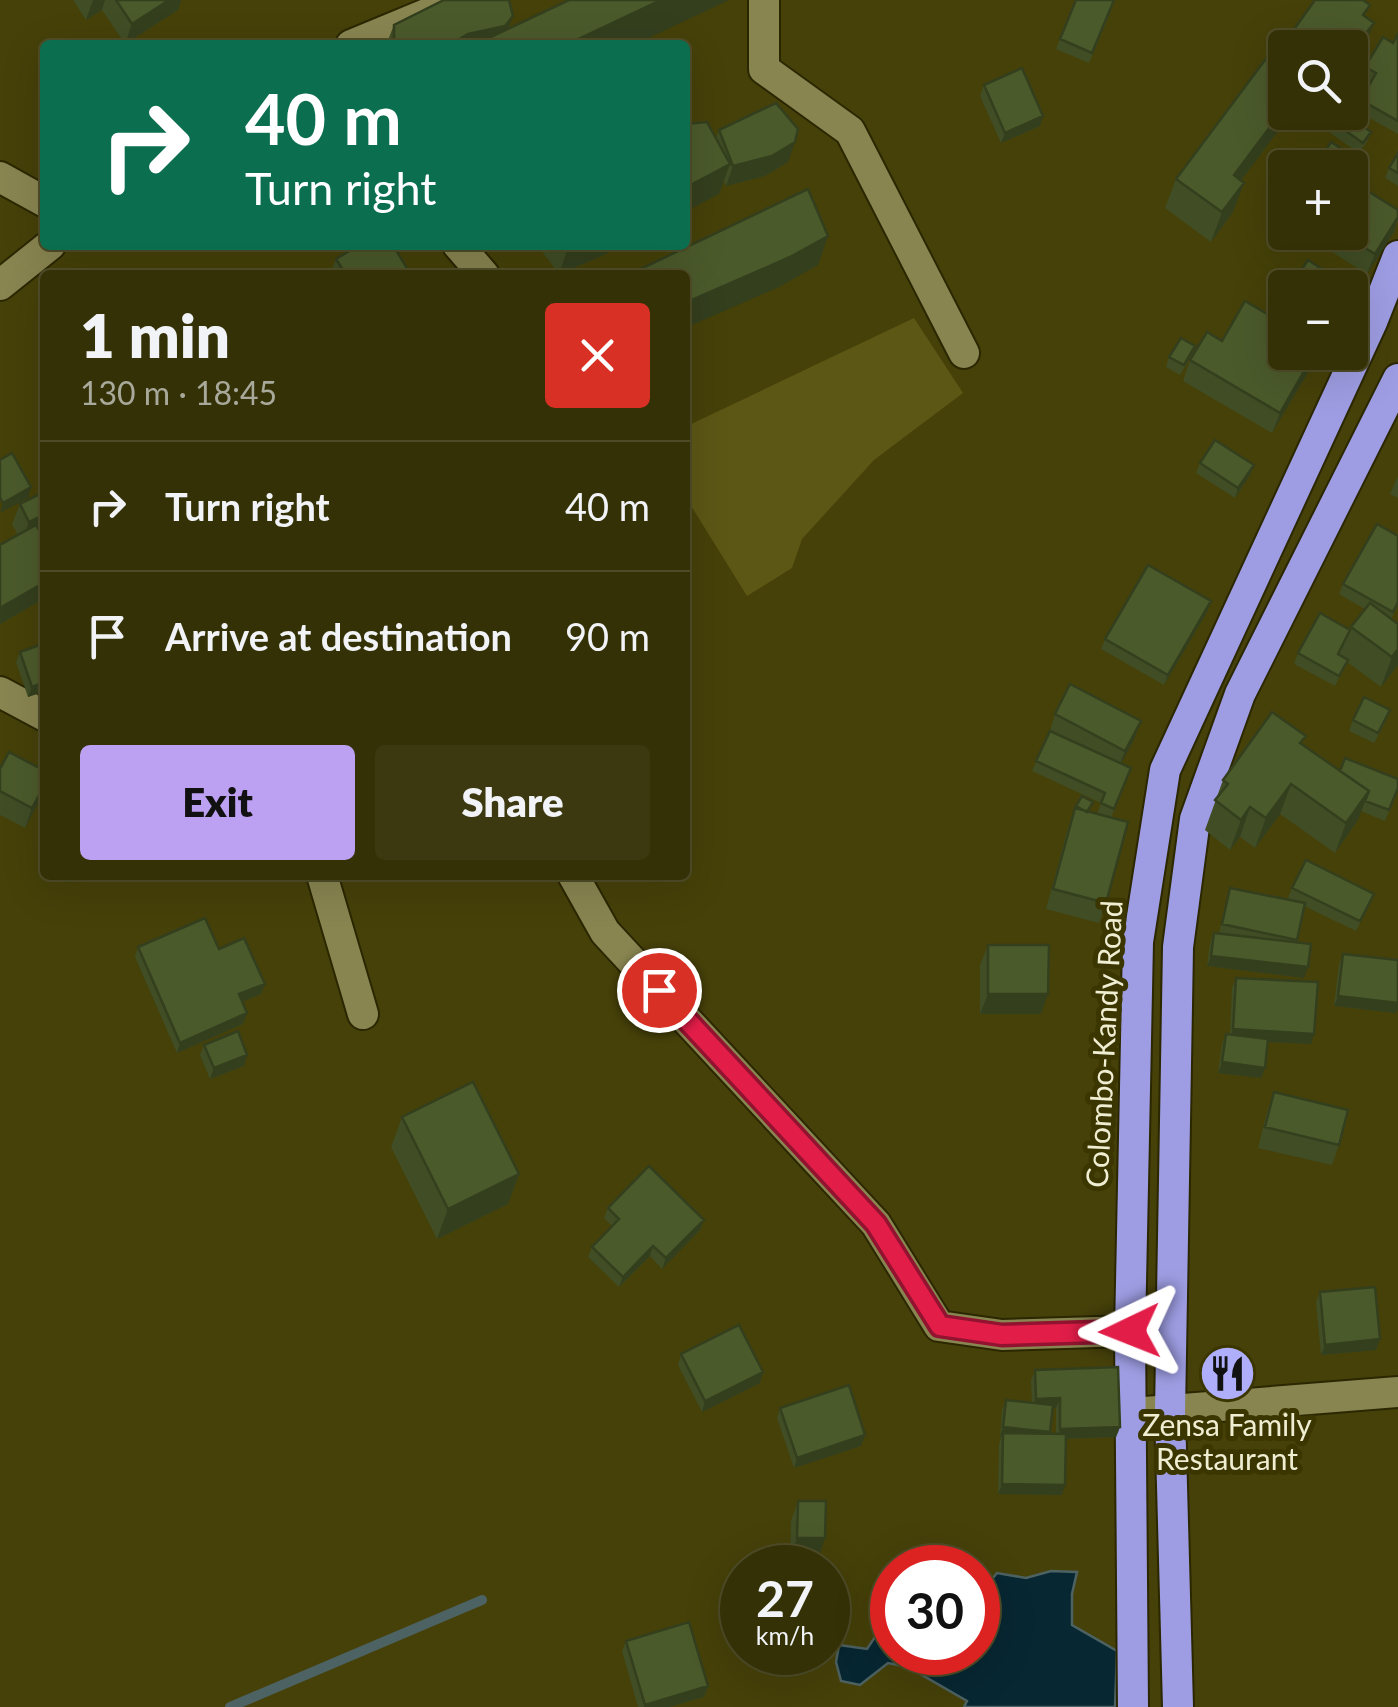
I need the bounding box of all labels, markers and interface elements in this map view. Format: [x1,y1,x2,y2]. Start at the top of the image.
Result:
map controls [1268,30,1368,370]
button: search [1268,30,1368,130]
text: 40 m [245,76,402,160]
icon: right [80,80,210,210]
button: + [1268,150,1368,250]
text: Turn right [245,161,436,215]
button: − [1268,270,1368,370]
text: 1 min [80,299,230,371]
button: close [545,303,650,408]
text: 130 m · 18:45 [80,373,277,412]
icon: right [80,479,135,534]
text: Turn right [165,483,330,529]
text: 40 m [565,483,650,529]
icon: arrive [80,609,135,664]
text: Arrive at destination [165,613,512,659]
text: 90 m [565,613,650,659]
button: Exit [80,745,355,860]
button: Share [375,745,650,860]
street label: Colombo-Kandy Road [1077,899,1129,1188]
pin [617,948,702,1033]
icon: arrive [632,963,687,1018]
position arrow [1078,1279,1182,1383]
restaurant icon: Zensa Family Restaurant [1197,1343,1257,1403]
place label: Zensa Family Restaurant [1142,1406,1312,1476]
speed limit sign: 30 [870,1545,1000,1675]
text: 27 [756,1568,814,1628]
text: km/h [756,1620,814,1650]

